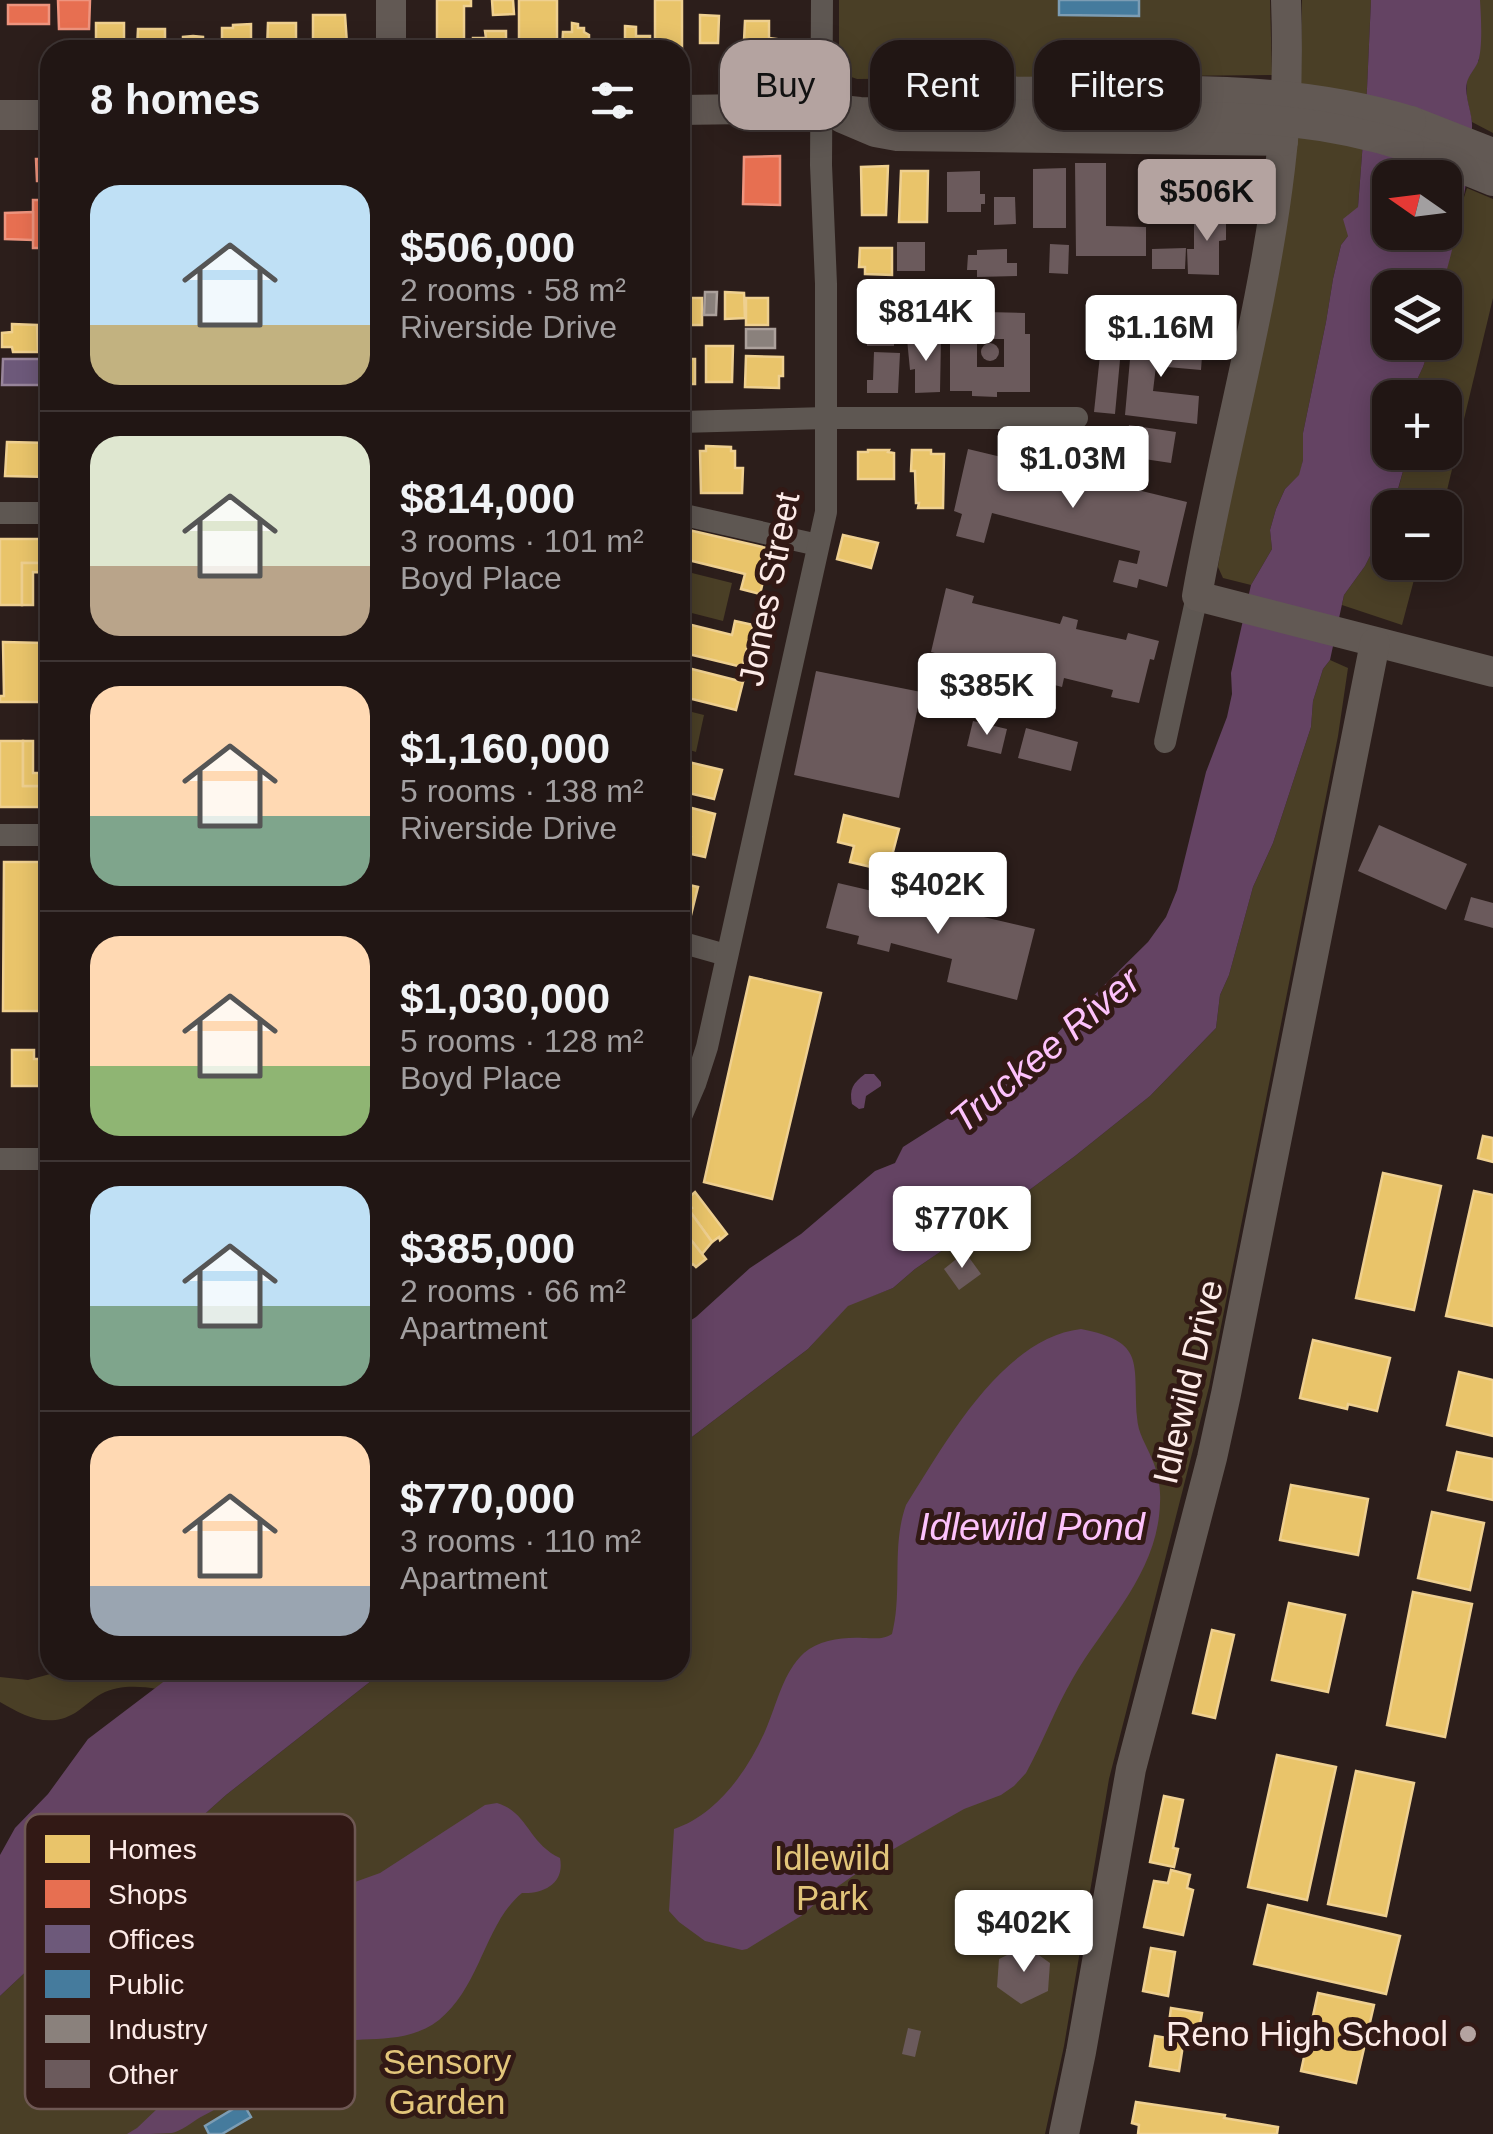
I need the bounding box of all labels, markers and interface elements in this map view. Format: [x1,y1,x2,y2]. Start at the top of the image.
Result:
chip: Buy [720,40,850,130]
chip: Rent [870,40,1014,130]
chip: Filters [1034,40,1200,130]
icon: filters [585,73,640,128]
text: 8 homes [90,76,260,123]
pin: $506K [1137,159,1277,244]
north arrow [1372,160,1462,250]
map controls [1372,160,1462,580]
text: $506K [1160,173,1254,209]
text: $506,000 [400,224,575,271]
icon: home [170,225,290,345]
button: layers [1372,270,1462,360]
text: 2 rooms · 58 m² [400,272,626,308]
pin: $814K [856,279,996,364]
text: $814K [879,293,973,329]
pin: $1.16M [1080,295,1242,380]
text: Riverside Drive [400,309,617,345]
text: $1.16M [1108,309,1214,345]
button: + [1372,380,1462,470]
pin: $1.03M [992,426,1154,511]
text: $1.03M [1020,440,1126,476]
text: $814,000 [400,475,575,522]
icon: home [170,476,290,596]
street label: Jones Street [731,488,806,689]
button: − [1372,490,1462,580]
text: 3 rooms · 101 m² [400,523,644,559]
text: Boyd Place [400,560,562,596]
pin: $385K [917,653,1057,738]
text: $385K [940,667,1034,703]
text: $1,160,000 [400,725,610,772]
icon: home [170,726,290,846]
text: 5 rooms · 138 m² [400,773,644,809]
text: Riverside Drive [400,810,617,846]
pin: $402K [868,852,1008,937]
text: $402K [891,866,985,902]
water label: Truckee River [942,958,1149,1141]
text: $1,030,000 [400,975,610,1022]
icon: home [170,976,290,1096]
text: 5 rooms · 128 m² [400,1023,644,1059]
text: Boyd Place [400,1060,562,1096]
pin: $770K [892,1186,1032,1271]
text: $770K [915,1200,1009,1236]
text: $385,000 [400,1225,575,1272]
icon: home [170,1226,290,1346]
text: 2 rooms · 66 m² [400,1273,626,1309]
street label: Idlewild Drive [1145,1276,1230,1488]
text: Apartment [400,1310,548,1346]
text: $770,000 [400,1475,575,1522]
icon: home [170,1476,290,1596]
water label: Idlewild Pond [919,1506,1147,1548]
text: 3 rooms · 110 m² [400,1523,641,1559]
text: Apartment [400,1560,548,1596]
legend [25,1814,355,2109]
text: Homes [108,1834,197,1865]
park label: Idlewild Park [774,1838,890,1917]
text: Shops [108,1879,187,1910]
pin: $402K [954,1890,1094,1975]
text: $402K [977,1904,1071,1940]
text: Offices [108,1924,195,1955]
text: Public [108,1969,184,2000]
text: Industry [108,2014,208,2045]
place label: Reno High School [1166,2014,1448,2053]
marker: Reno High School [1457,2023,1479,2045]
park label: Sensory Garden [383,2042,512,2121]
text: Other [108,2059,178,2090]

